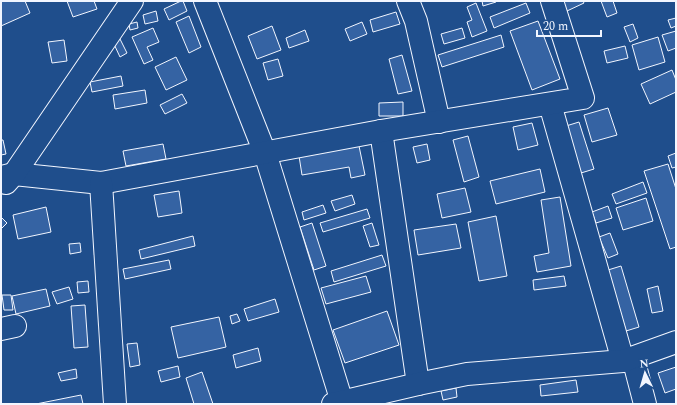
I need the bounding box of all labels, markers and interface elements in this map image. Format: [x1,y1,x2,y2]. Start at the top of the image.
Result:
scale bar [537,12,601,38]
text: 20 m [543,17,568,36]
north arrow [625,353,665,393]
text: N [639,355,649,372]

